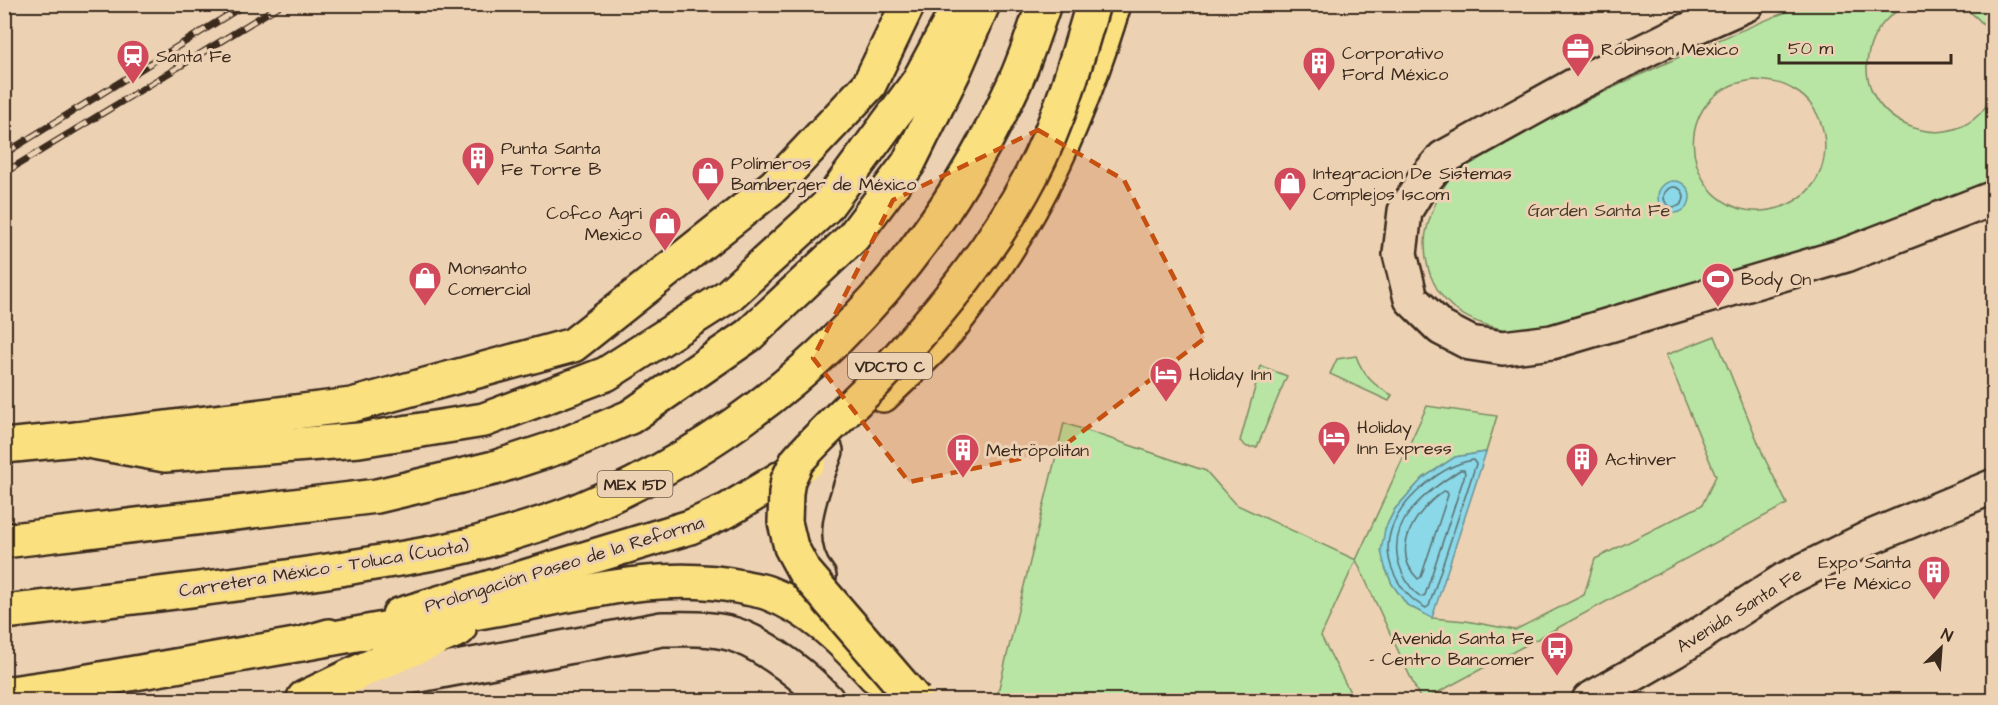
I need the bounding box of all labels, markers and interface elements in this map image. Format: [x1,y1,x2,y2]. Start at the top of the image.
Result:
scale bar [1779,27,1952,65]
office icon: Robinson Mexico [1560,31,1596,78]
text: 50 m [1788,36,1833,61]
place label: Robinson Mexico [1601,37,1739,62]
station icon: Santa Fe [115,38,151,85]
place label: Corporativo Ford México [1342,41,1448,87]
place label: Santa Fe [156,44,232,69]
building icon: Corporativo Ford México [1301,45,1337,92]
place label: Punta Santa Fe Torre B [501,136,602,182]
building icon: Punta Santa Fe Torre B [460,140,496,187]
place label: Polímeros Bamberger de México [731,151,916,198]
shop icon: Polímeros Bamberger de México [690,155,726,202]
place label: Integracion De Sistemas Complejos Iscom [1313,161,1512,207]
shop icon: Integracion De Sistemas Complejos Iscom [1272,165,1308,212]
park label: Garden Santa Fe [1528,198,1670,223]
place label: Cofco Agri Mexico [546,201,642,247]
shop icon: Cofco Agri Mexico [647,205,683,252]
place label: Monsanto Comercial [448,256,531,302]
shop icon: Monsanto Comercial [407,260,443,307]
sports icon: Body On [1700,261,1736,308]
place label: Body On [1741,267,1811,293]
road number: VDCTO C [848,353,932,379]
hotel icon: Holiday Inn [1148,356,1184,403]
place label: Holiday Inn [1189,362,1272,388]
place label: Holiday Inn Express [1357,415,1452,461]
hotel icon: Holiday Inn Express [1316,419,1352,466]
building icon: Metröpolitan [945,432,981,479]
place label: Metröpolitan [986,438,1089,463]
building icon: Actinver [1564,441,1600,488]
place label: Actinver [1605,447,1676,472]
road number: MEX 15D [598,471,672,497]
street label: Prolongación Paseo de la Reforma [421,510,707,620]
street label: Carretera México - Toluca (Cuota) [177,533,471,604]
place label: Expo Santa Fe México [1818,550,1911,596]
building icon: Expo Santa Fe México [1916,554,1952,601]
street label: Avenida Santa Fe [1672,562,1807,659]
north arrow [1911,618,1971,678]
text: N [1938,623,1956,647]
place label: Avenida Santa Fe - Centro Bancomer [1369,626,1534,672]
bus stop icon: Avenida Santa Fe - Centro Bancomer [1539,630,1575,677]

